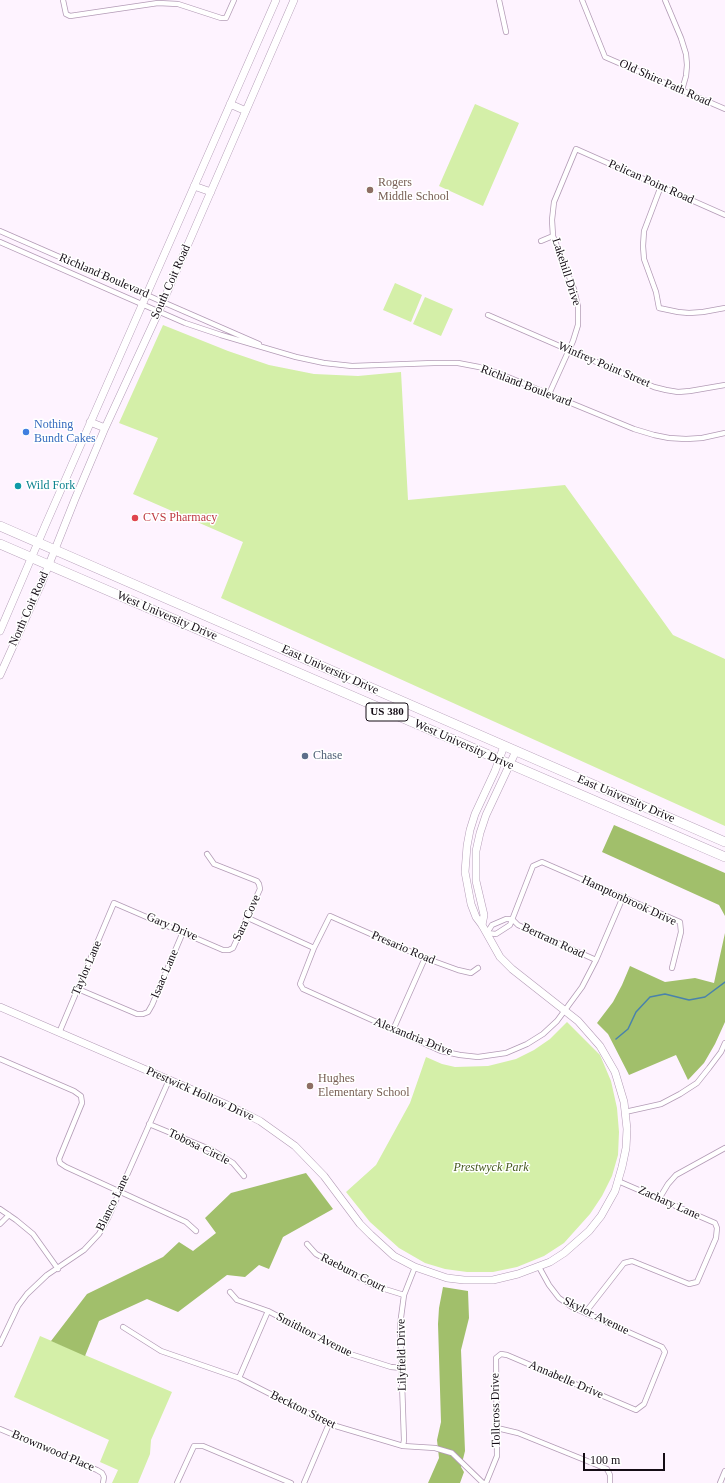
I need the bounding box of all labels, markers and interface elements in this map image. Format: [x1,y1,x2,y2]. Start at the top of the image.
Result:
street label: Old Shire Path Road [617,56,713,110]
street label: Pelican Point Road [606,157,696,207]
place label: Rogers Middle School [378,176,449,204]
marker: Rogers Middle School [365,185,375,195]
street label: Lakehill Drive [548,236,584,308]
street label: South Coit Road [148,243,194,321]
street label: Richland Boulevard [57,251,151,301]
street label: Winfrey Point Street [556,339,652,391]
street label: Richland Boulevard [478,362,574,410]
place label: Nothing Bundt Cakes [34,418,96,446]
marker: Nothing Bundt Cakes [21,427,31,437]
place label: Wild Fork [26,479,75,493]
marker: Wild Fork [13,481,23,491]
place label: CVS Pharmacy [143,511,217,525]
marker: CVS Pharmacy [130,513,140,523]
street label: North Coit Road [6,570,52,648]
street label: West University Drive [115,588,219,644]
street label: East University Drive [279,642,381,698]
road number: US 380 [366,703,408,721]
street label: West University Drive [412,717,516,773]
place label: Chase [313,749,342,763]
marker: Chase [300,751,310,761]
street label: East University Drive [575,772,677,826]
street label: Hamptonbrook Drive [579,873,679,929]
street label: Sara Cove [230,892,264,944]
street label: Gary Drive [144,910,200,944]
street label: Bertram Road [519,920,587,962]
street label: Presario Road [369,928,437,968]
street label: Taylor Lane [69,938,105,998]
street label: Isaac Lane [148,947,182,1001]
street label: Alexandria Drive [372,1015,454,1059]
street label: Prestwick Hollow Drive [144,1064,256,1124]
place label: Hughes Elementary School [318,1072,410,1100]
marker: Hughes Elementary School [305,1081,315,1091]
street label: Tobosa Circle [166,1126,232,1168]
park label: Prestwyck Park [453,1161,529,1175]
street label: Blanco Lane [93,1172,133,1234]
street label: Zachary Lane [636,1183,702,1223]
street label: Raeburn Court [318,1250,388,1296]
street label: Skylor Avenue [561,1294,631,1338]
street label: Smithton Avenue [274,1310,354,1360]
street label: Lilyfield Drive [394,1319,410,1391]
street label: Annabelle Drive [527,1358,605,1402]
street label: Tollcross Drive [488,1373,504,1447]
street label: Beckton Street [268,1388,338,1432]
street label: Brownwood Place [10,1427,96,1475]
scale bar [585,1445,667,1471]
text: 100 m [590,1453,620,1467]

